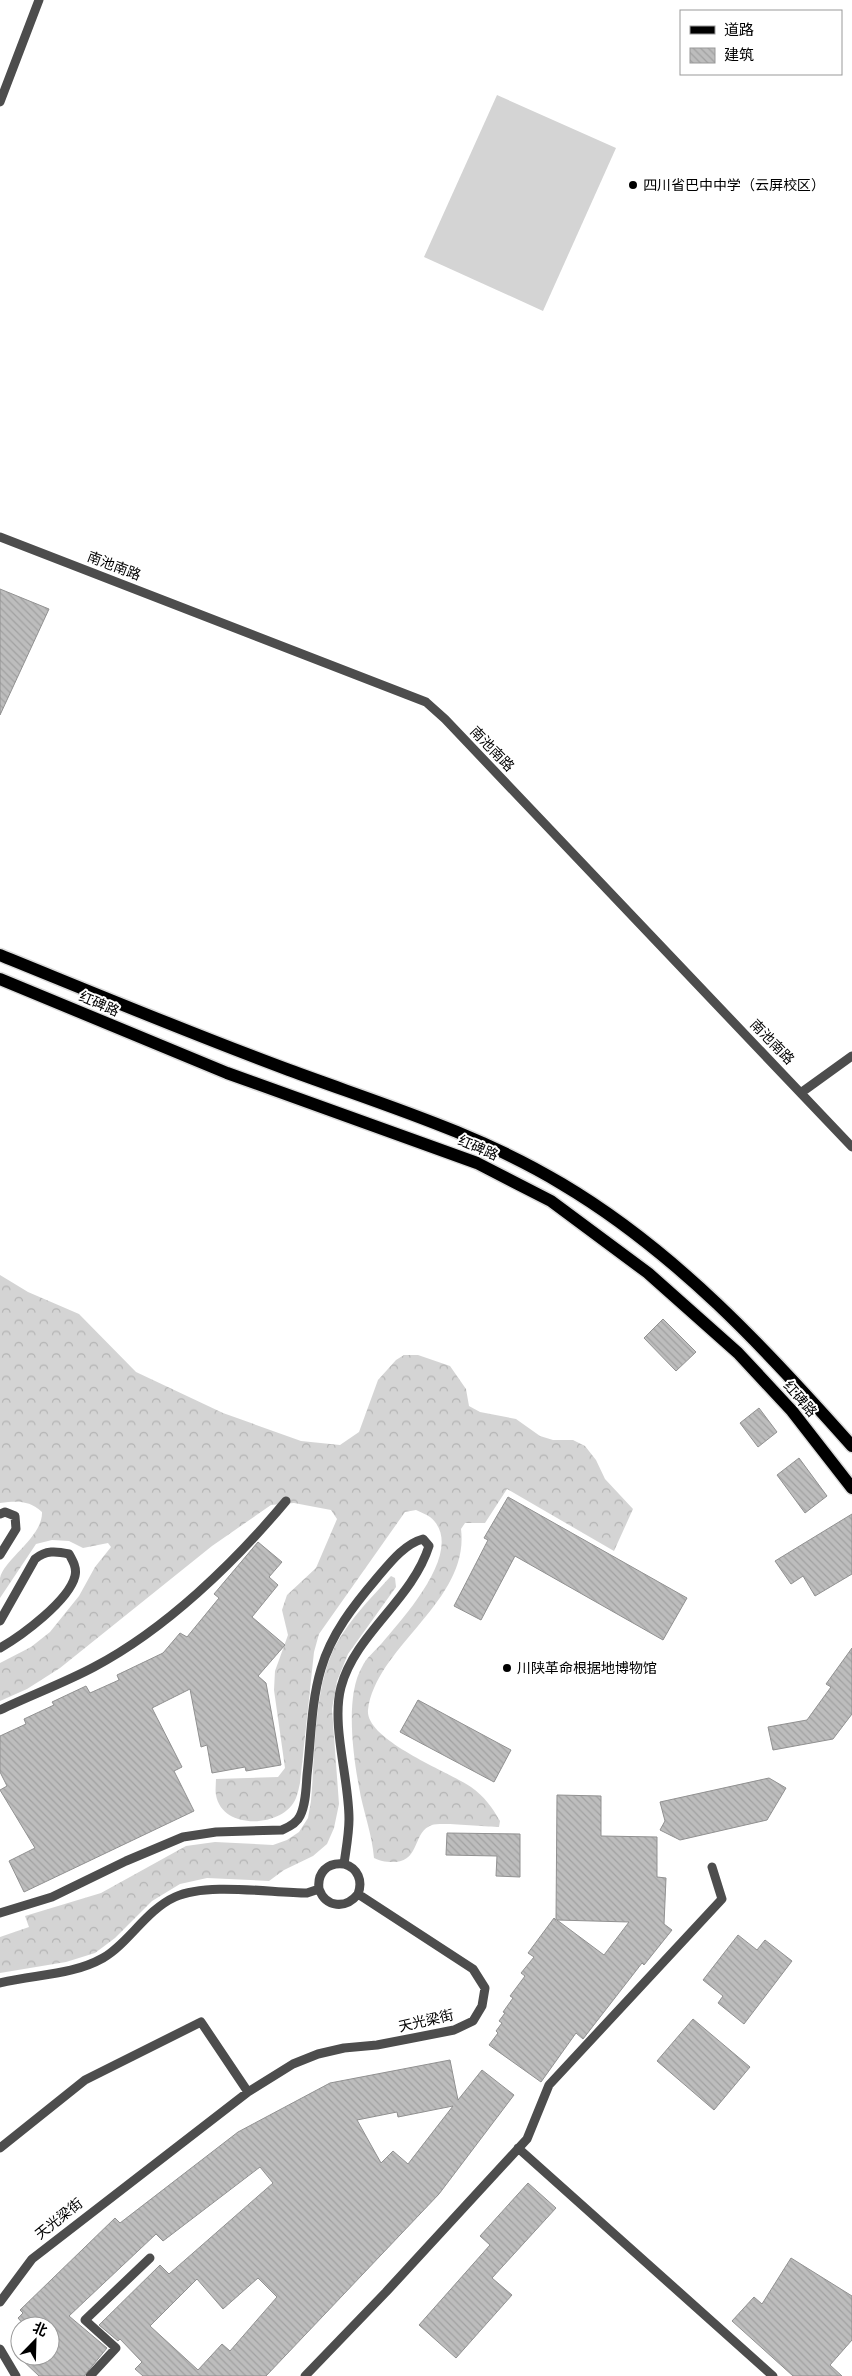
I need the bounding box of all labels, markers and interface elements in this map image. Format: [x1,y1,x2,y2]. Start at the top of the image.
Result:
legend [680,10,842,75]
text: 道路 [724,21,754,39]
text: 建筑 [724,46,754,64]
place label: 四川省巴中中学（云屏校区） [643,177,825,194]
marker: 四川省巴中中学（云屏校区） [627,179,639,191]
street label: 南池南路 [85,548,143,584]
street label: 南池南路 [466,723,518,775]
street label: 红碑路 [76,988,122,1020]
street label: 南池南路 [746,1016,798,1068]
street label: 红碑路 [455,1132,501,1164]
street label: 红碑路 [780,1378,820,1420]
place label: 川陕革命根据地博物馆 [517,1660,657,1677]
marker: 川陕革命根据地博物馆 [501,1662,513,1674]
street label: 天光梁街 [397,2006,455,2036]
street label: 天光梁街 [32,2195,86,2243]
north arrow [10,2316,60,2366]
text: 北 [30,2319,50,2340]

